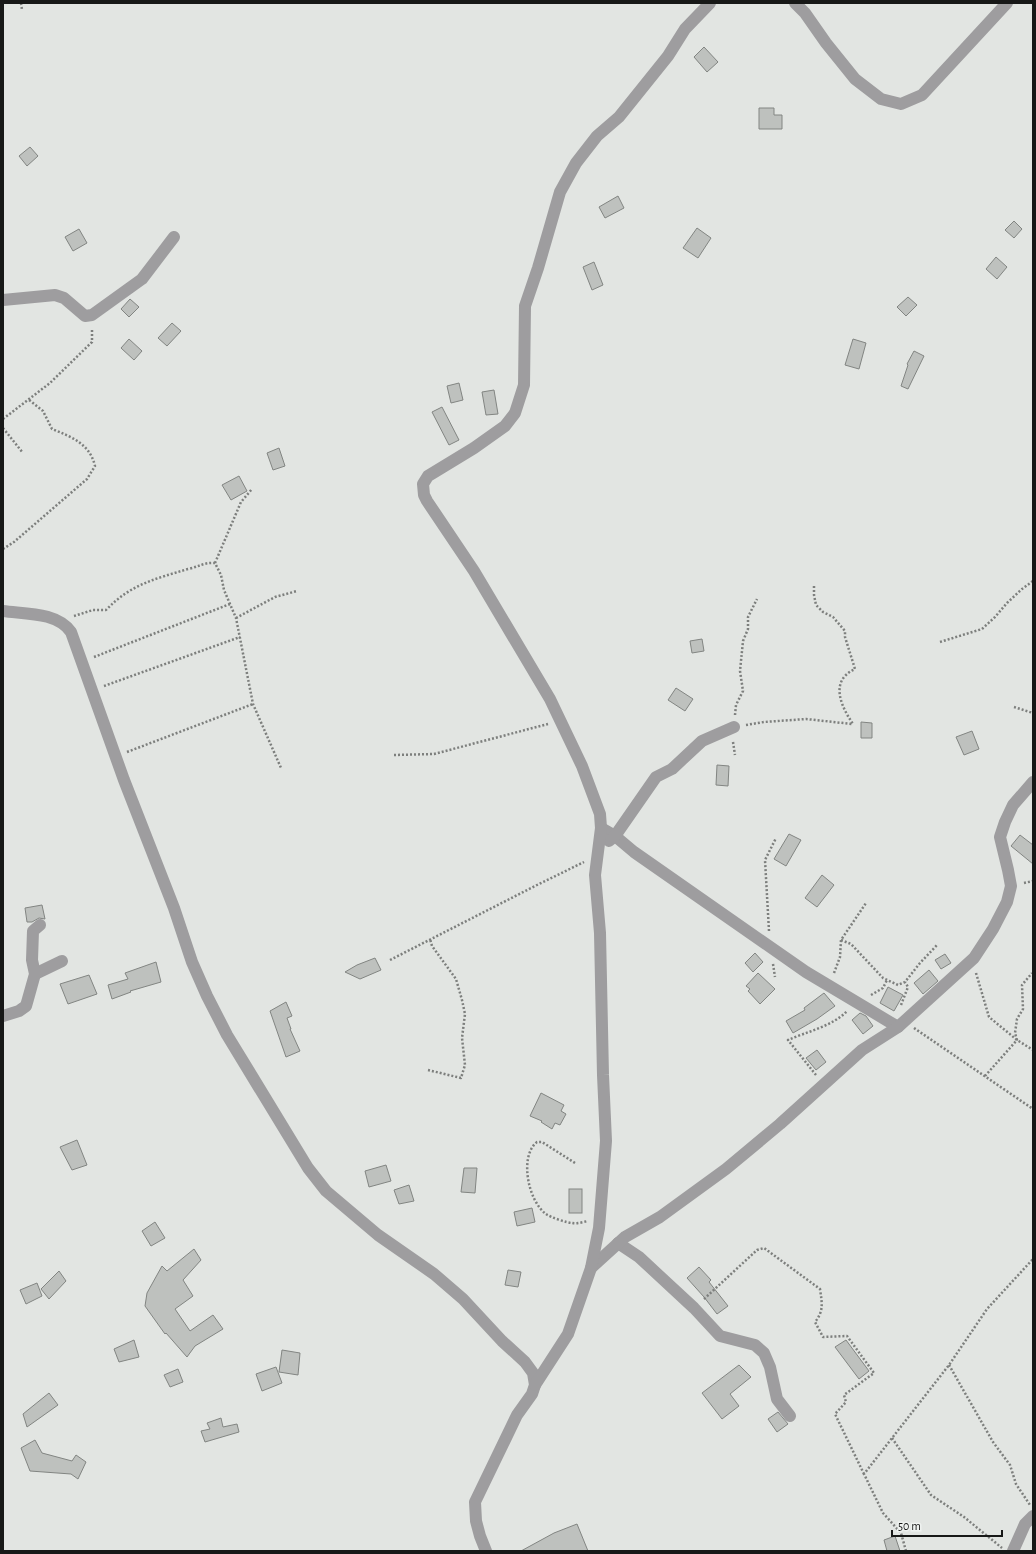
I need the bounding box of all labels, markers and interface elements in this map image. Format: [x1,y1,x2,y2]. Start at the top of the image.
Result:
scale bar [892,1512,1002,1538]
text: 50 m [898,1520,921,1532]

